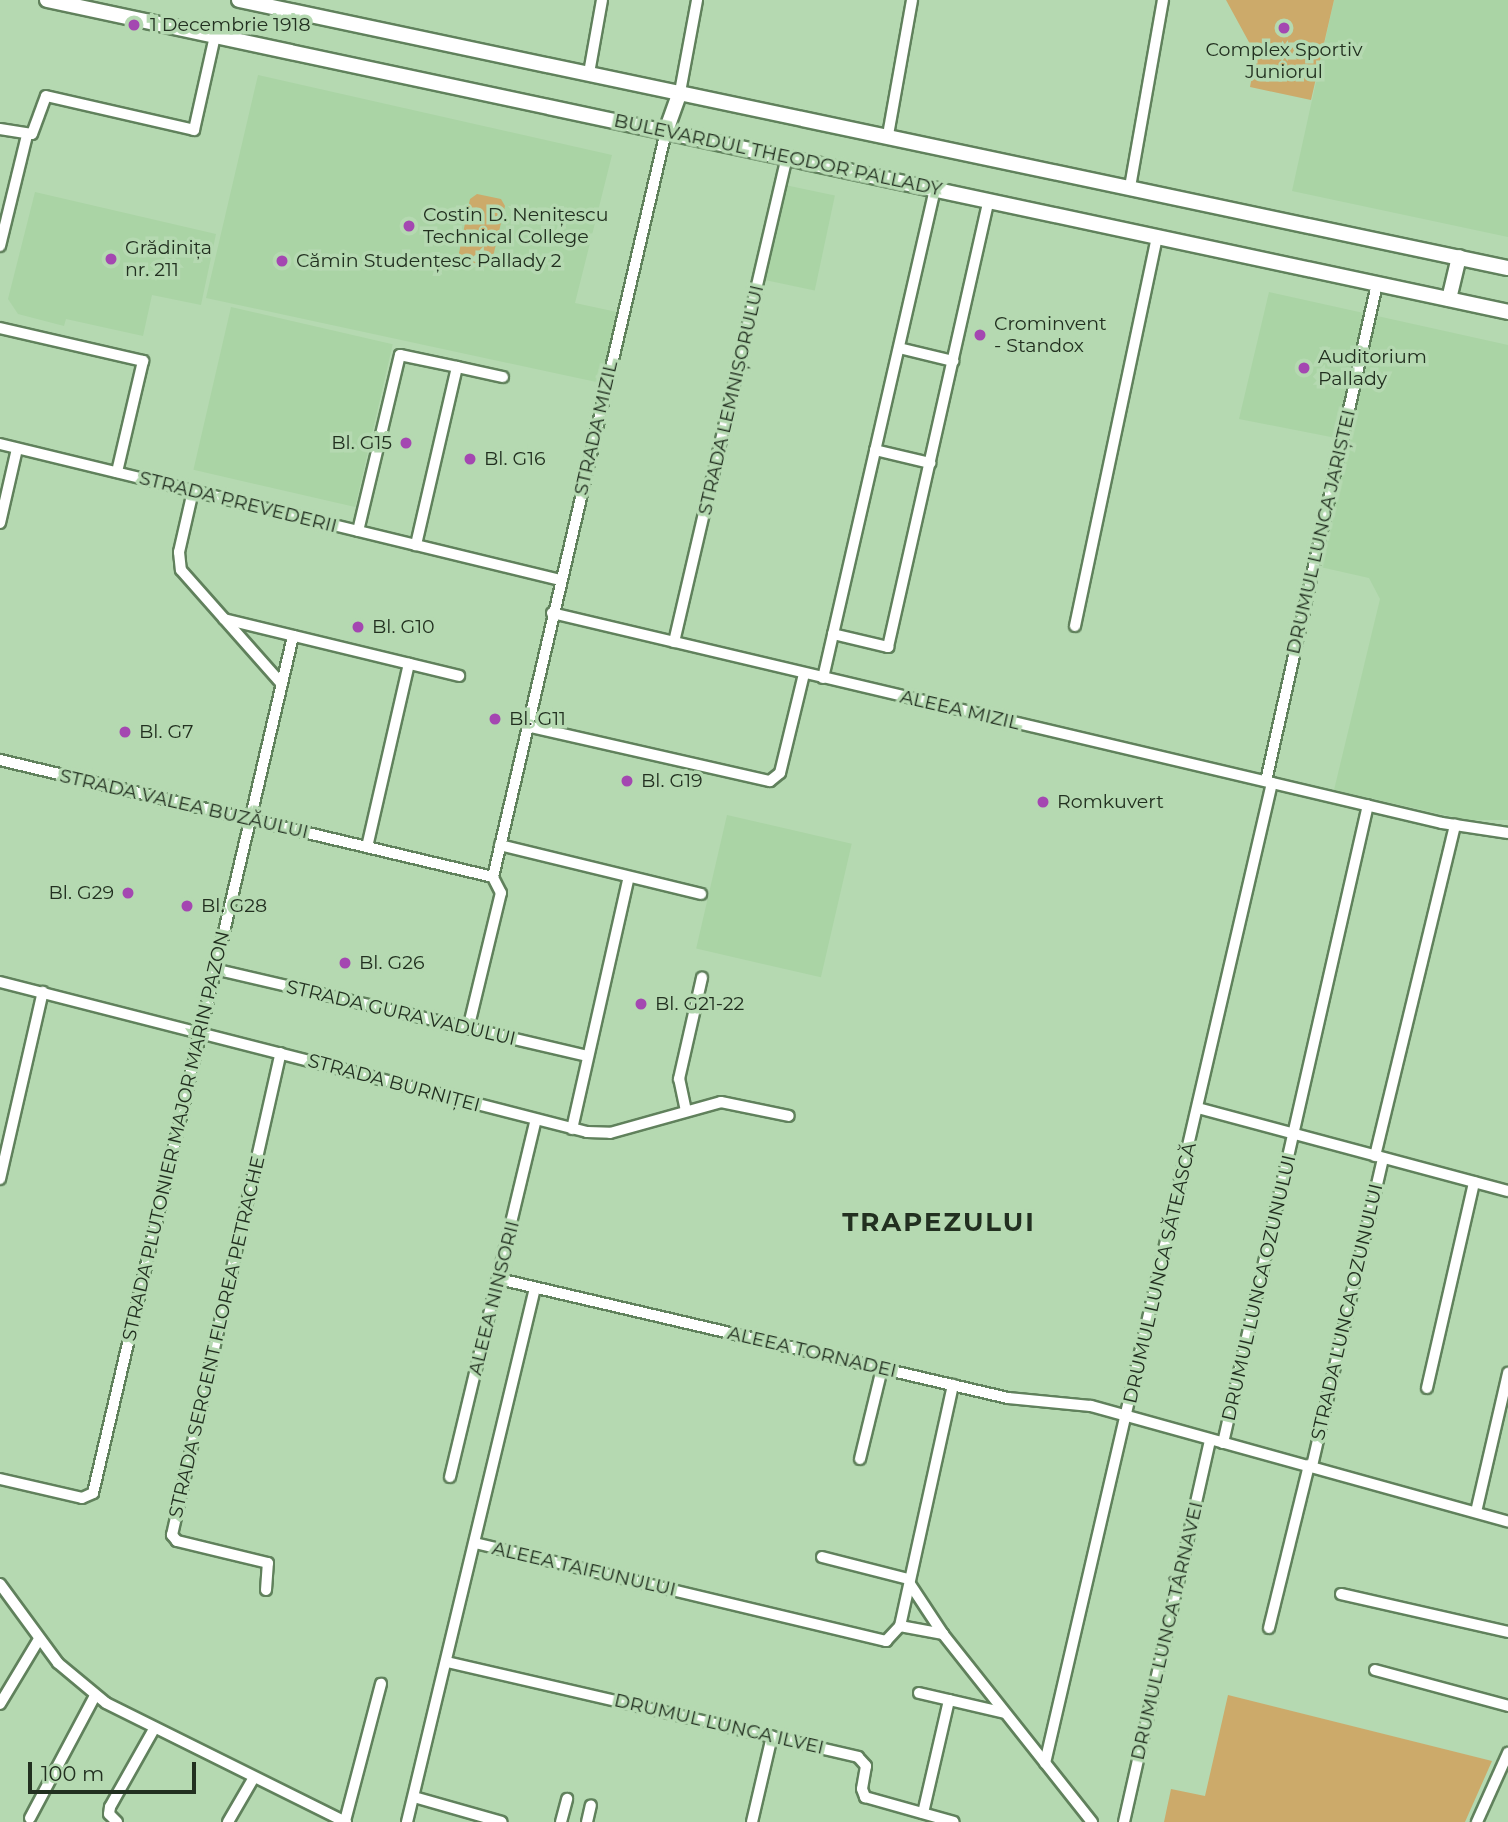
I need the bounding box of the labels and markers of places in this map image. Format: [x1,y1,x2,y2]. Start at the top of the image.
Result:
place label: 1 Decembrie 1918 [150,14,311,36]
marker: 1 Decembrie 1918 [124,15,144,35]
marker: Complex Sportiv Juniorul [1276,20,1292,36]
place label: Complex Sportiv Juniorul [1206,39,1362,83]
place label: Costin D. Nenițescu Technical College [423,204,608,248]
marker: Costin D. Nenițescu Technical College [401,218,417,234]
place label: Grădinița nr. 211 [125,237,212,281]
place label: Cămin Studențesc Pallady 2 [296,250,562,272]
marker: Grădinița nr. 211 [103,251,119,267]
marker: Cămin Studențesc Pallady 2 [274,253,290,269]
place label: Crominvent - Standox [994,313,1107,357]
marker: Crominvent - Standox [972,327,988,343]
place label: Auditorium Pallady [1318,346,1427,390]
marker: Auditorium Pallady [1296,360,1312,376]
place label: Bl. G15 [331,432,392,454]
marker: Bl. G15 [398,435,414,451]
place label: Bl. G16 [484,448,546,470]
marker: Bl. G16 [462,451,478,467]
place label: Bl. G10 [372,616,435,638]
marker: Bl. G10 [350,619,366,635]
place label: Bl. G11 [509,708,566,730]
marker: Bl. G11 [487,711,503,727]
place label: Bl. G7 [139,721,193,743]
marker: Bl. G7 [117,724,133,740]
place label: Bl. G19 [641,770,703,792]
marker: Bl. G19 [619,773,635,789]
place label: Romkuvert [1057,791,1164,813]
marker: Romkuvert [1035,794,1051,810]
place label: Bl. G29 [49,882,114,904]
marker: Bl. G29 [120,885,136,901]
place label: Bl. G28 [201,895,267,917]
marker: Bl. G28 [179,898,195,914]
place label: Bl. G26 [359,952,424,974]
marker: Bl. G26 [337,955,353,971]
place label: Bl. G21-22 [655,993,744,1015]
marker: Bl. G21-22 [633,996,649,1012]

